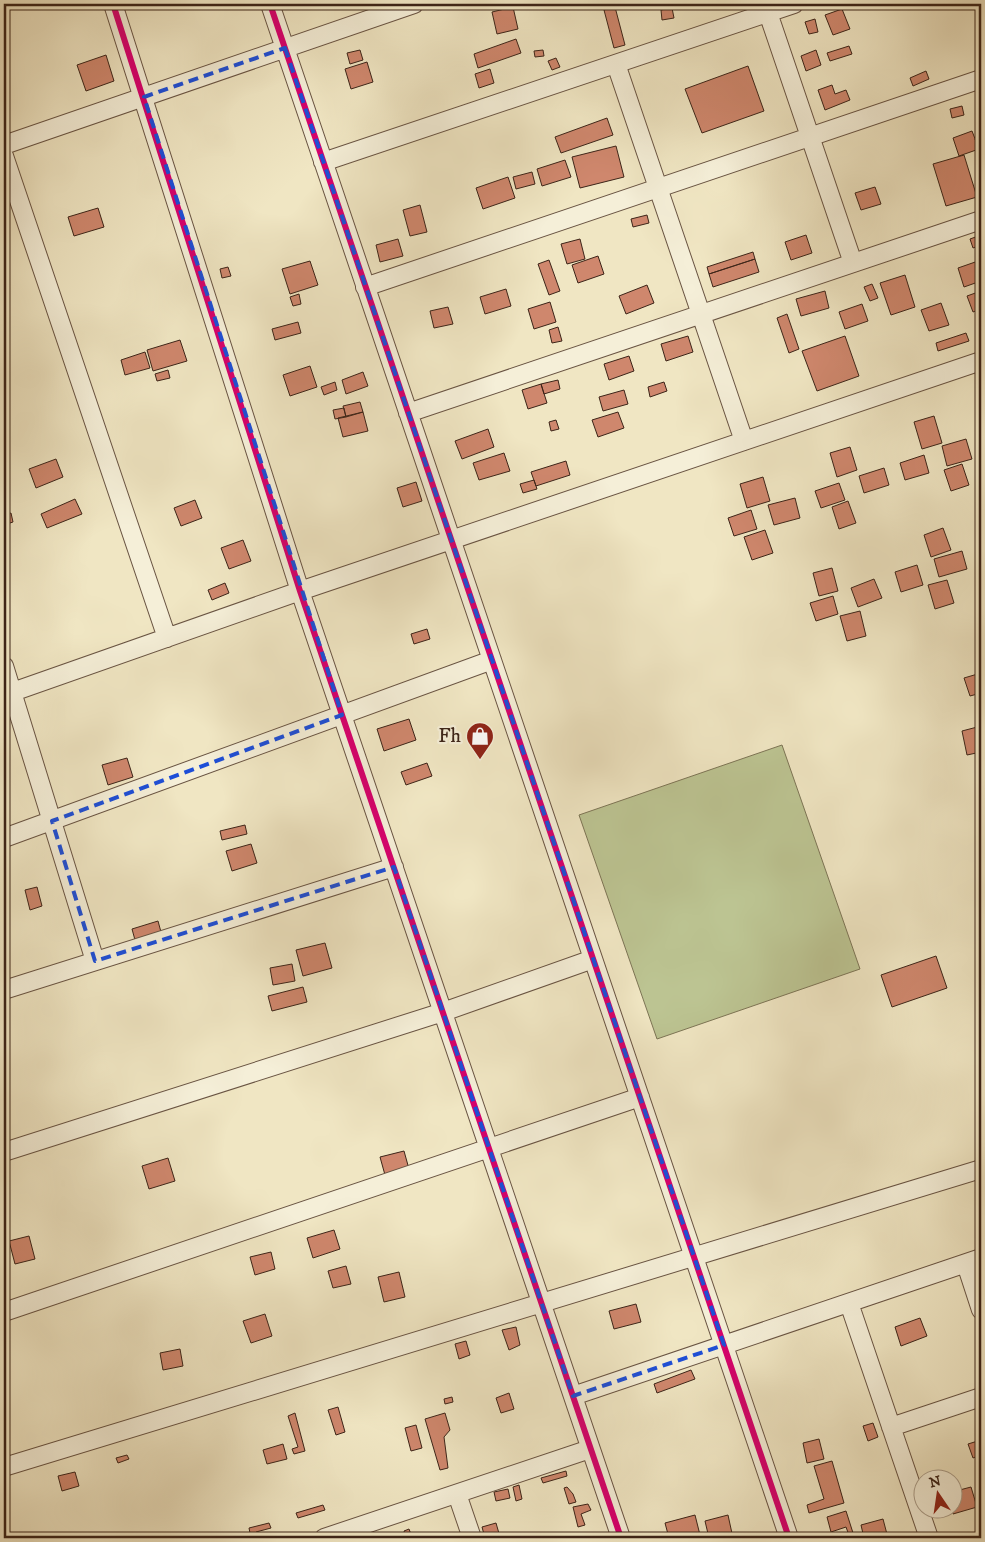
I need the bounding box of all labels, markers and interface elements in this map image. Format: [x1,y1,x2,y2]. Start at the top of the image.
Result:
shop icon: Fh [465,721,495,760]
place label: Fh [438,724,462,749]
north arrow [912,1470,962,1520]
text: N [928,1472,943,1492]

